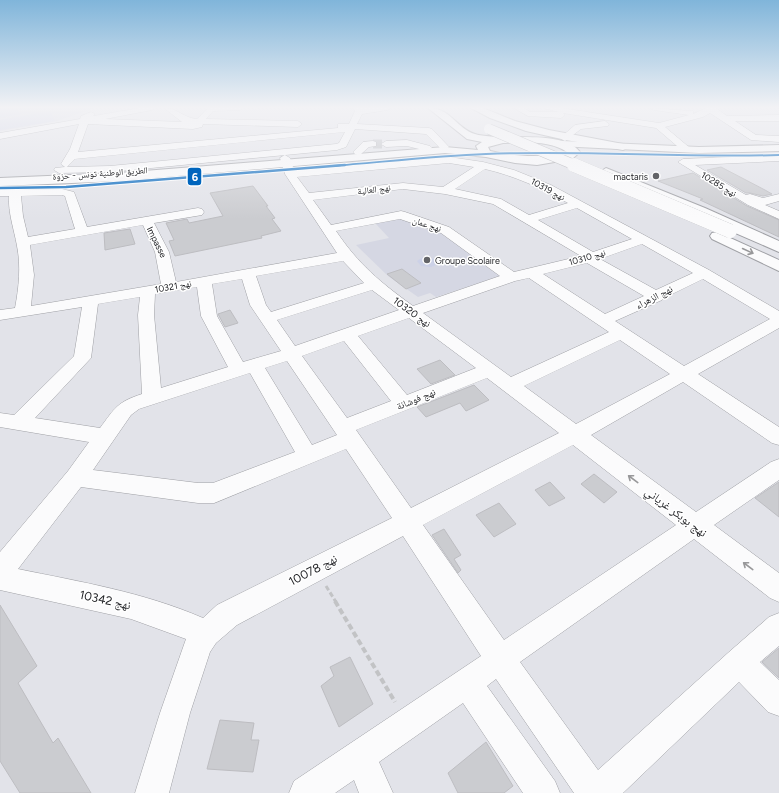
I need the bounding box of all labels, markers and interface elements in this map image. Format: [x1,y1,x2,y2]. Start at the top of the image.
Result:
street label: الطريق الوطنية تونس - حزوة [52,164,148,182]
line badge: 6 [187,167,202,186]
street label: نهج 10285 [699,169,739,200]
text: 6 [192,171,199,184]
place label: mactaris [614,171,648,182]
marker: mactaris [651,171,661,181]
street label: نهج 10319 [528,175,568,204]
street label: نهج العالية [357,181,392,197]
street label: نهج عمان [411,214,443,235]
street label: Impasse [145,225,169,259]
street label: نهج 10310 [567,246,608,268]
one-way arrow [742,248,754,255]
marker: Groupe Scolaire [422,255,432,265]
place label: Groupe Scolaire [435,255,500,266]
street label: نهج 10321 [154,277,193,296]
street label: نهج الزهراء [633,282,675,312]
street label: نهج 10320 [391,294,434,330]
street label: نهج فوشانة [395,385,438,413]
one-way arrow [627,475,638,484]
street label: نهج بوبكر غرياني [640,484,710,542]
street label: نهج 10078 [286,551,340,589]
one-way arrow [742,562,753,570]
street label: نهج 10342 [78,588,132,612]

